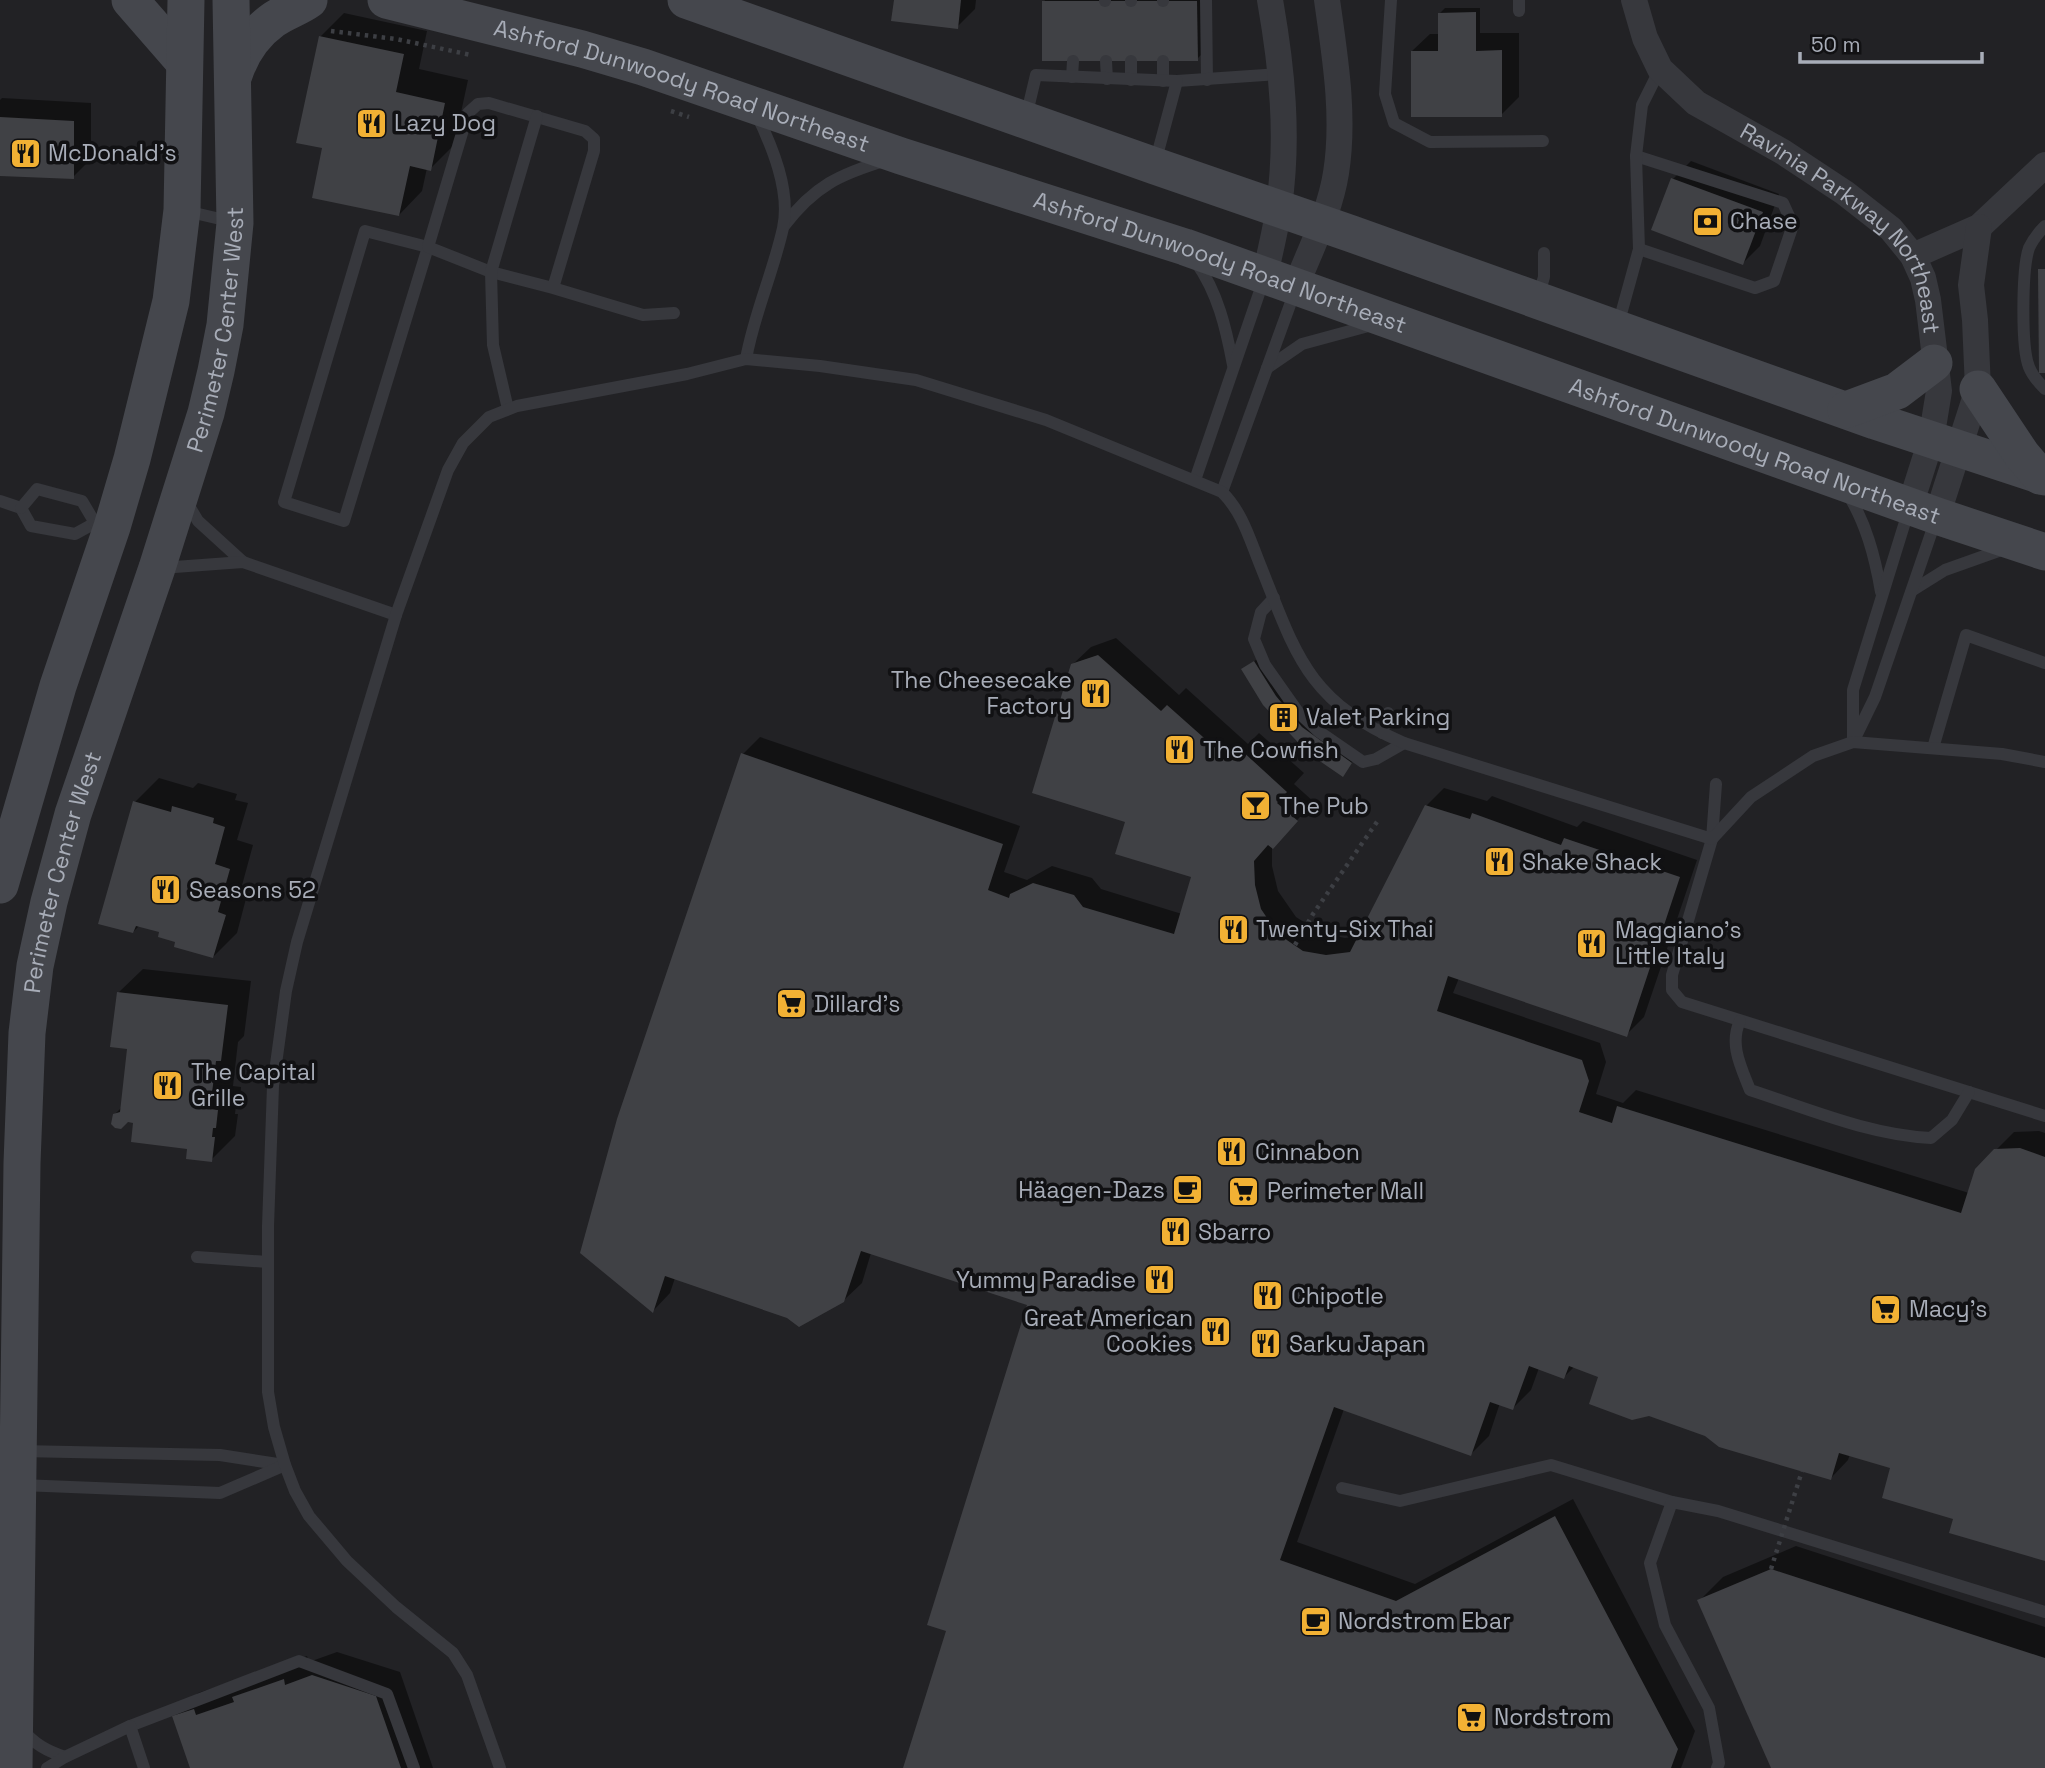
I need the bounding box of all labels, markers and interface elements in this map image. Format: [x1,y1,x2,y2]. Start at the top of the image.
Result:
street label: Ashford Dunwoody Road Northeast [491,13,873,159]
scale bar [1800,21,1982,65]
text: 50 m [1811,31,1861,58]
restaurant icon: Lazy Dog [354,106,388,140]
place label: Lazy Dog [394,108,496,138]
street label: Ravinia Parkway Northeast [1735,116,1947,335]
restaurant icon: McDonald's [8,136,42,170]
place label: McDonald's [48,138,177,168]
street label: Ashford Dunwoody Road Northeast [1030,184,1411,340]
bank icon: Chase [1690,204,1724,238]
place label: Chase [1730,206,1798,236]
street label: Perimeter Center West [180,207,250,456]
street label: Ashford Dunwoody Road Northeast [1565,371,1945,531]
place label: The Cheesecake Factory [891,665,1072,721]
restaurant icon: The Cheesecake Factory [1078,676,1112,710]
building icon: Valet Parking [1266,700,1300,734]
place label: Valet Parking [1306,702,1450,732]
restaurant icon: The Cowfish [1163,733,1197,767]
place label: The Cowfish [1203,735,1339,765]
street label: Perimeter Center West [17,747,108,995]
bar icon: The Pub [1239,789,1273,823]
place label: The Pub [1279,791,1369,821]
restaurant icon: Shake Shack [1482,845,1516,879]
place label: Shake Shack [1522,847,1662,877]
restaurant icon: Seasons 52 [149,873,183,907]
place label: Seasons 52 [189,875,316,905]
restaurant icon: Twenty-Six Thai [1216,912,1250,946]
place label: Twenty-Six Thai [1256,914,1434,944]
place label: Maggiano's Little Italy [1615,915,1742,971]
restaurant icon: Maggiano's Little Italy [1575,926,1609,960]
supermarket icon: Dillard's [774,987,808,1021]
place label: Dillard's [814,989,900,1019]
place label: The Capital Grille [191,1057,316,1113]
restaurant icon: The Capital Grille [151,1068,185,1102]
restaurant icon: Cinnabon [1215,1135,1249,1169]
place label: Cinnabon [1255,1137,1360,1167]
cafe icon: Häagen-Dazs [1171,1173,1205,1207]
supermarket icon: Perimeter Mall [1227,1174,1261,1208]
place label: Häagen-Dazs [1018,1175,1165,1205]
place label: Perimeter Mall [1267,1176,1424,1206]
restaurant icon: Sbarro [1158,1215,1192,1249]
place label: Sbarro [1198,1217,1271,1247]
restaurant icon: Yummy Paradise [1142,1263,1176,1297]
place label: Yummy Paradise [956,1265,1136,1295]
restaurant icon: Chipotle [1251,1279,1285,1313]
place label: Chipotle [1291,1281,1384,1311]
supermarket icon: Macy's [1869,1292,1903,1326]
place label: Macy's [1909,1294,1987,1324]
place label: Great American Cookies [1024,1303,1193,1359]
restaurant icon: Great American Cookies [1199,1314,1233,1348]
restaurant icon: Sarku Japan [1249,1327,1283,1361]
place label: Sarku Japan [1289,1329,1426,1359]
cafe icon: Nordstrom Ebar [1298,1604,1332,1638]
place label: Nordstrom Ebar [1338,1606,1511,1636]
supermarket icon: Nordstrom [1454,1700,1488,1734]
place label: Nordstrom [1494,1702,1611,1732]

